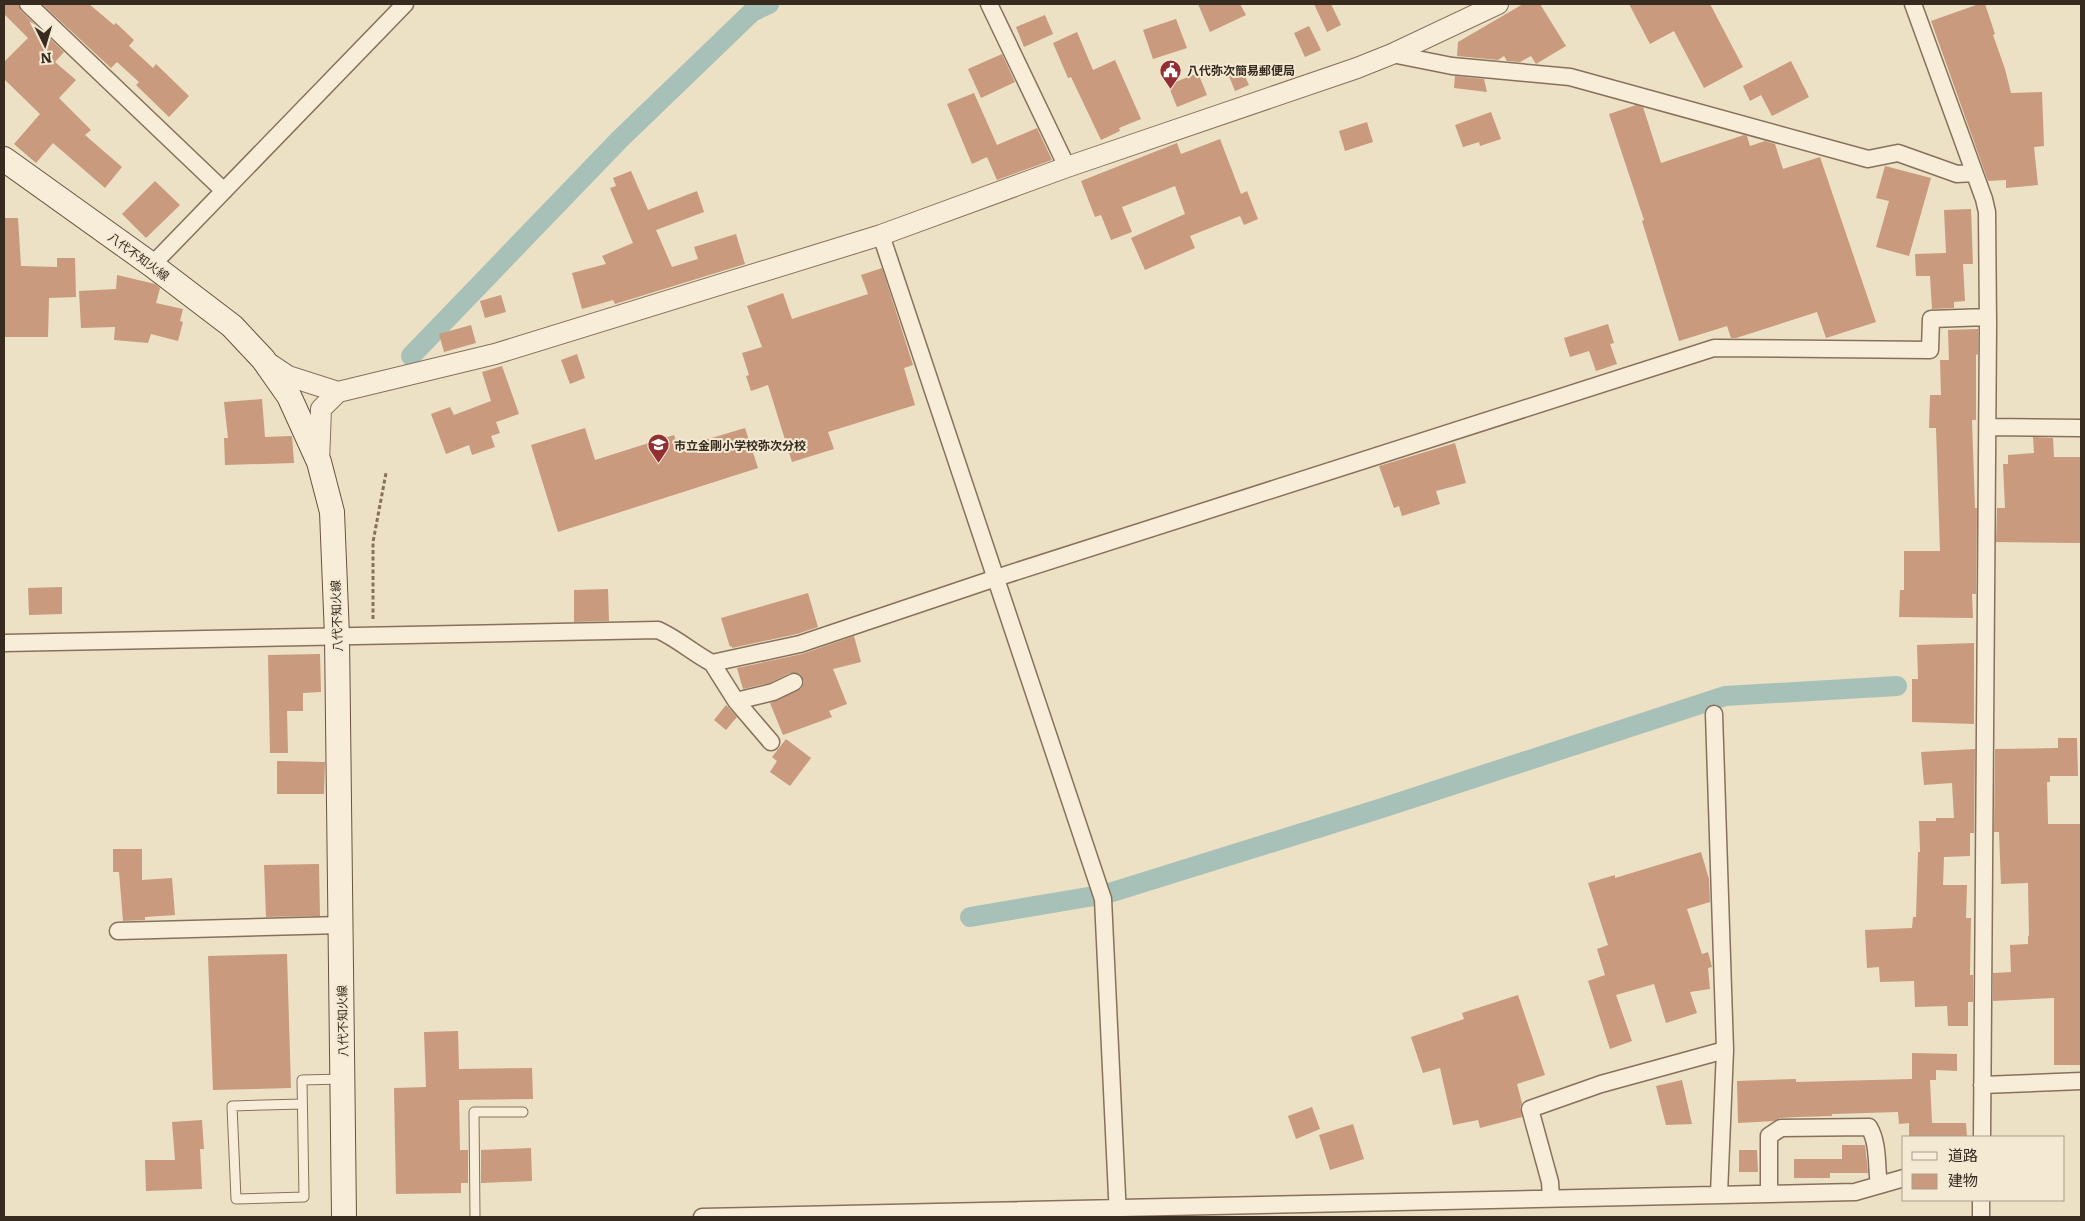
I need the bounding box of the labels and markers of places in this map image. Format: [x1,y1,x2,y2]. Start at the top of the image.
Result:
public building icon: 八代弥次簡易郵便局 [1159,58,1183,89]
place label: 八代弥次簡易郵便局 [1187,61,1295,79]
school or university icon: 市立金剛小学校弥次分校 [646,433,670,464]
place label: 市立金剛小学校弥次分校 [674,436,806,454]

